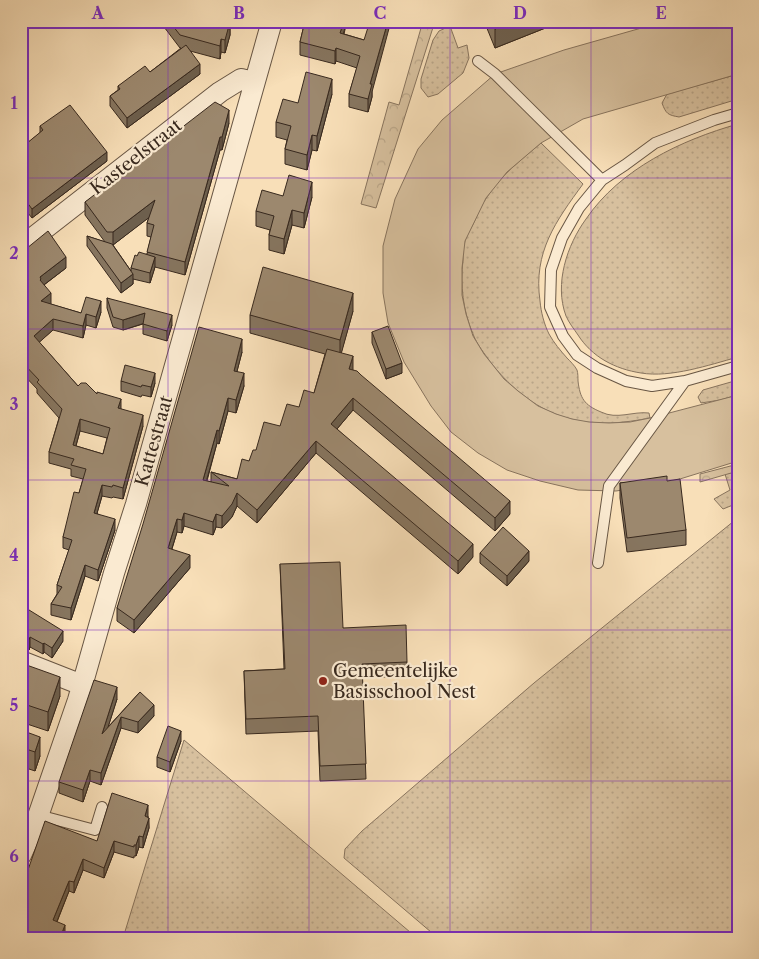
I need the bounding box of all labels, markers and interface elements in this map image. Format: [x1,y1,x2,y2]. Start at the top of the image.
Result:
text: A [91,3,105,23]
text: B [233,3,245,23]
text: C [374,3,386,23]
text: D [513,3,527,23]
text: E [655,3,667,23]
text: 1 [10,93,18,113]
street label: Kasteelstraat [86,114,187,200]
text: 2 [9,243,19,263]
street label: Kattestraat [131,393,178,489]
text: 3 [9,394,19,414]
text: 4 [9,545,19,565]
place label: Gemeentelijke Basisschool Nest [333,660,476,703]
marker: Gemeentelijke Basisschool Nest [317,675,329,687]
text: 5 [10,695,19,715]
text: 6 [9,846,19,866]

